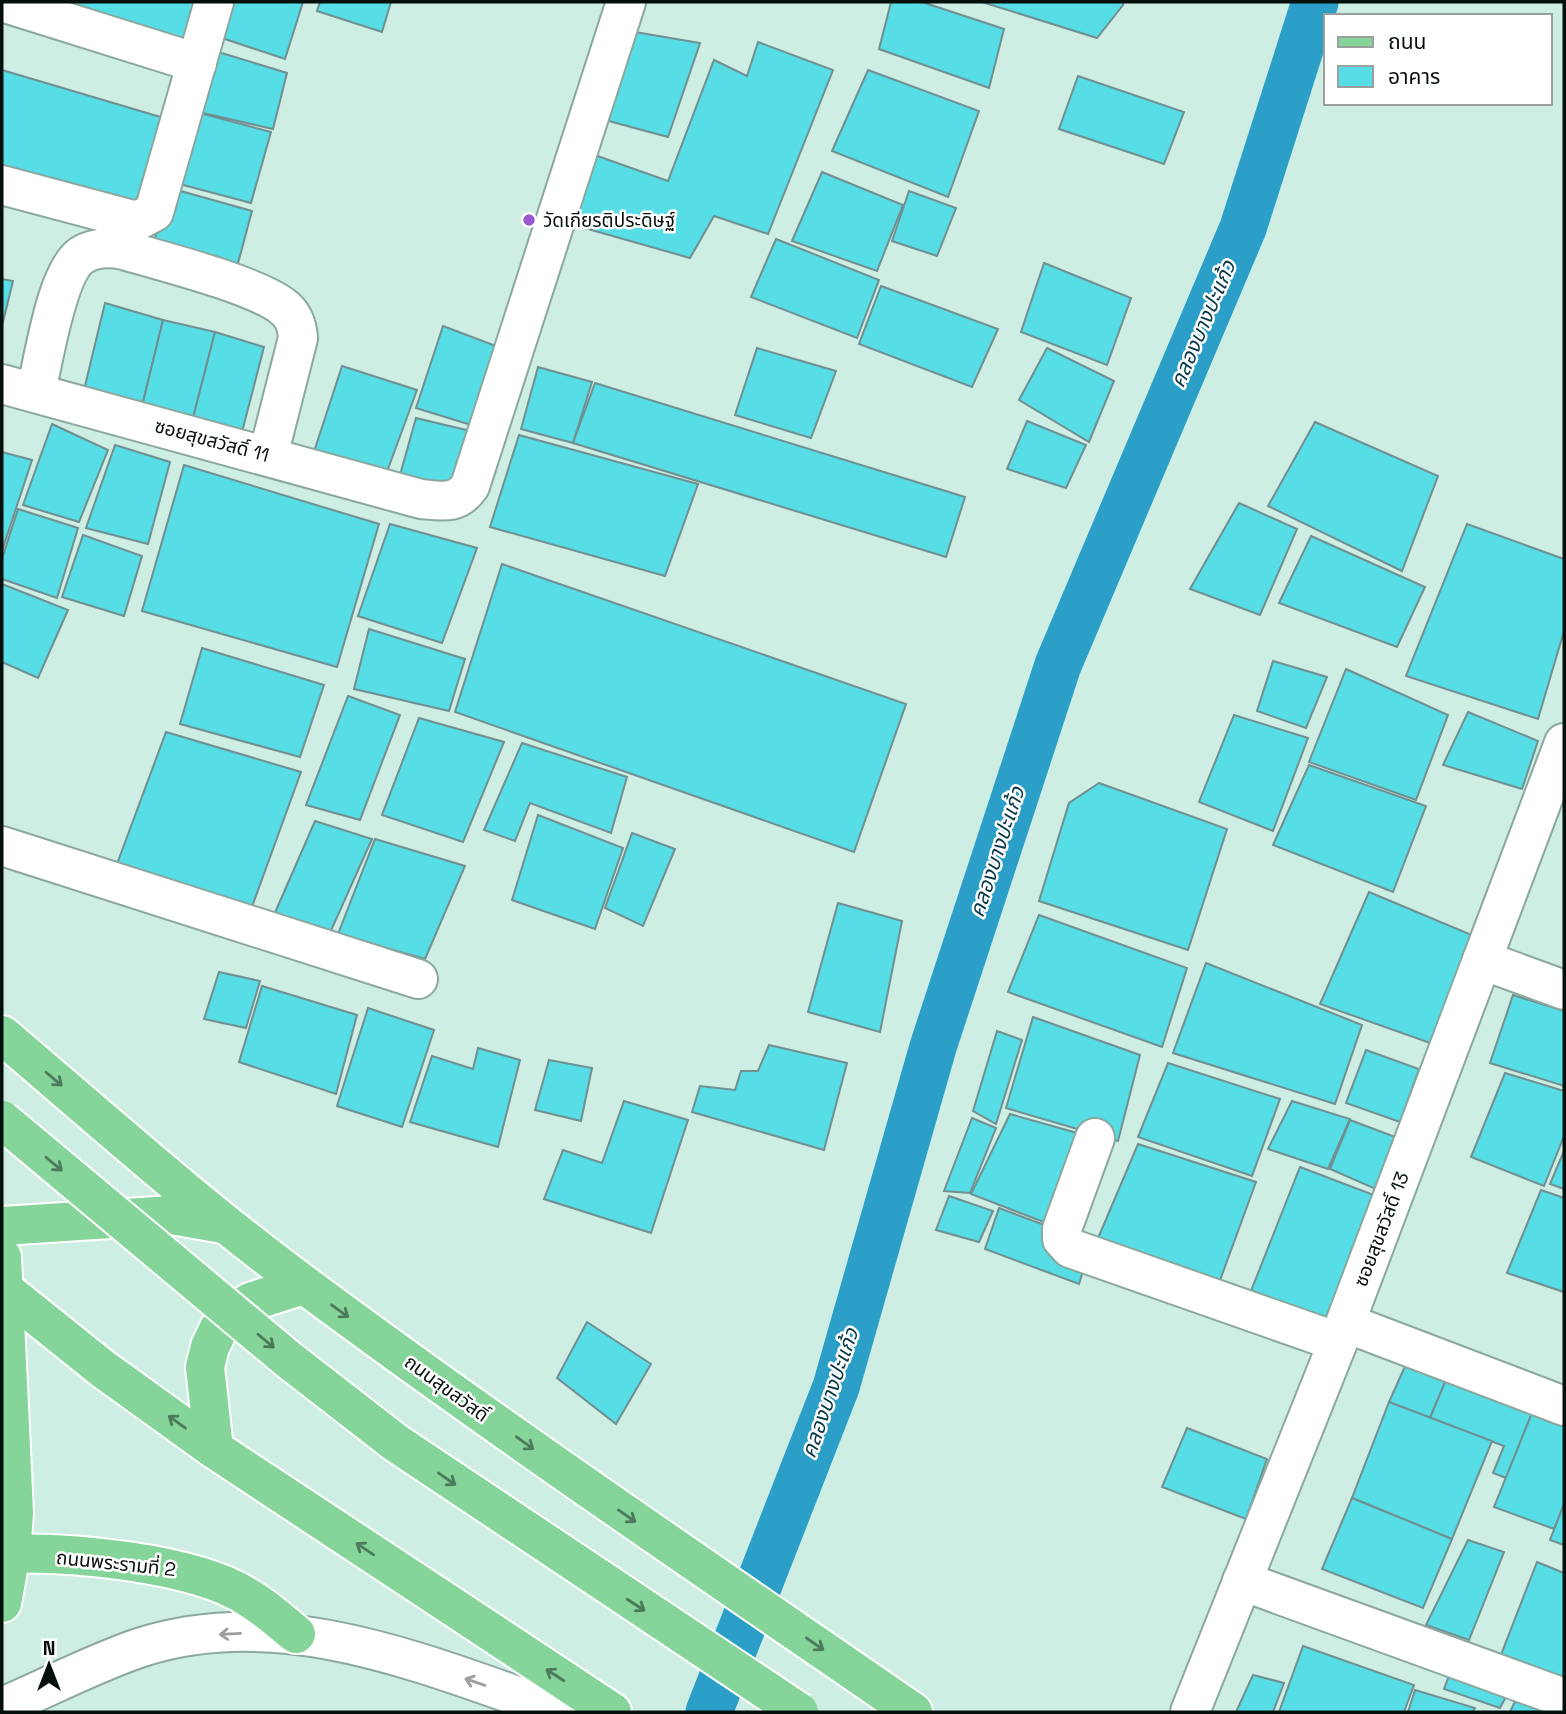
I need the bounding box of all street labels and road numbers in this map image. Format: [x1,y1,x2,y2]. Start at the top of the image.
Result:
street label: ซอยสุขสวัสดิ์ 11 [152,413,272,468]
street label: ซอยสุขสวัสดิ์ 13 [1348,1168,1415,1290]
street label: ถนนสุขสวัสดิ์ [399,1349,494,1428]
street label: ถนนพระรามที่ 2 [55,1544,177,1582]

